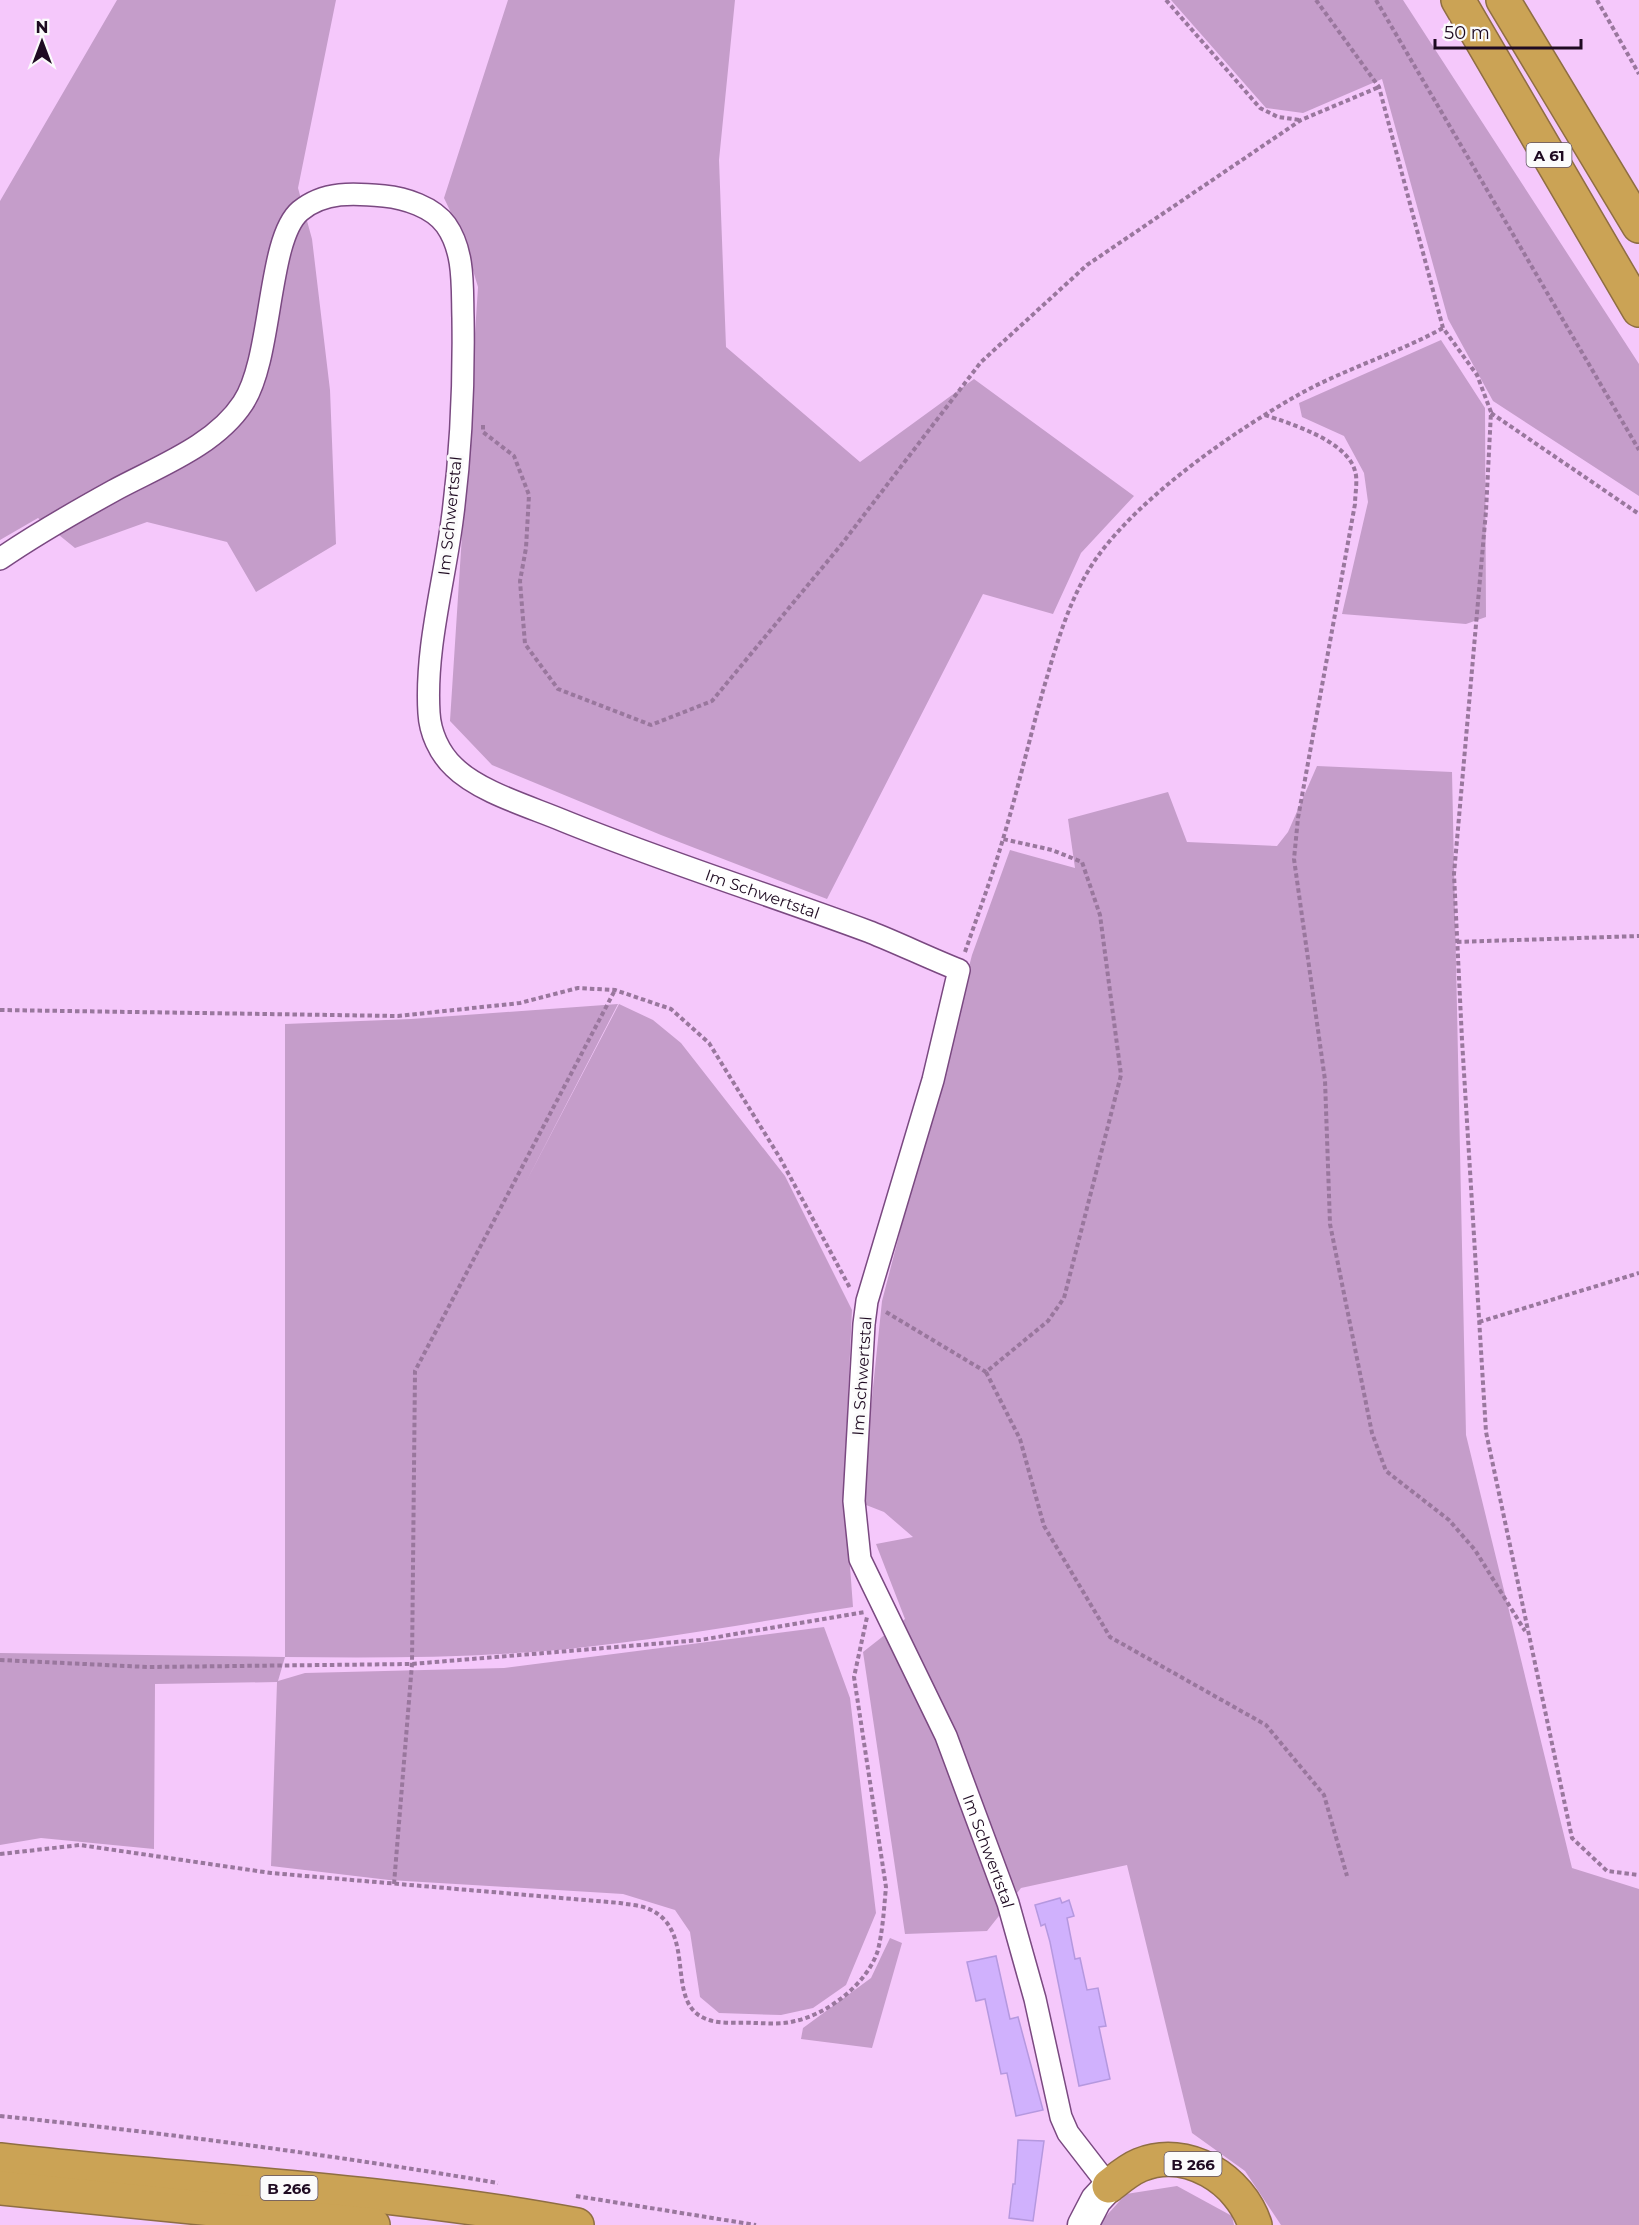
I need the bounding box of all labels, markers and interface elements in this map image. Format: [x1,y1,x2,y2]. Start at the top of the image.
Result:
north arrow [12,12,72,72]
scale bar [1435,12,1580,50]
text: N [36,18,48,37]
text: 50 m [1444,22,1490,44]
road number: A 61 [1526,143,1572,167]
street label: Im Schwertstal [434,455,466,577]
street label: Im Schwertstal [703,865,822,922]
street label: Im Schwertstal [848,1316,876,1436]
street label: Im Schwertstal [959,1792,1018,1910]
road number: B 266 [1164,2152,1222,2176]
road number: B 266 [260,2176,318,2200]

